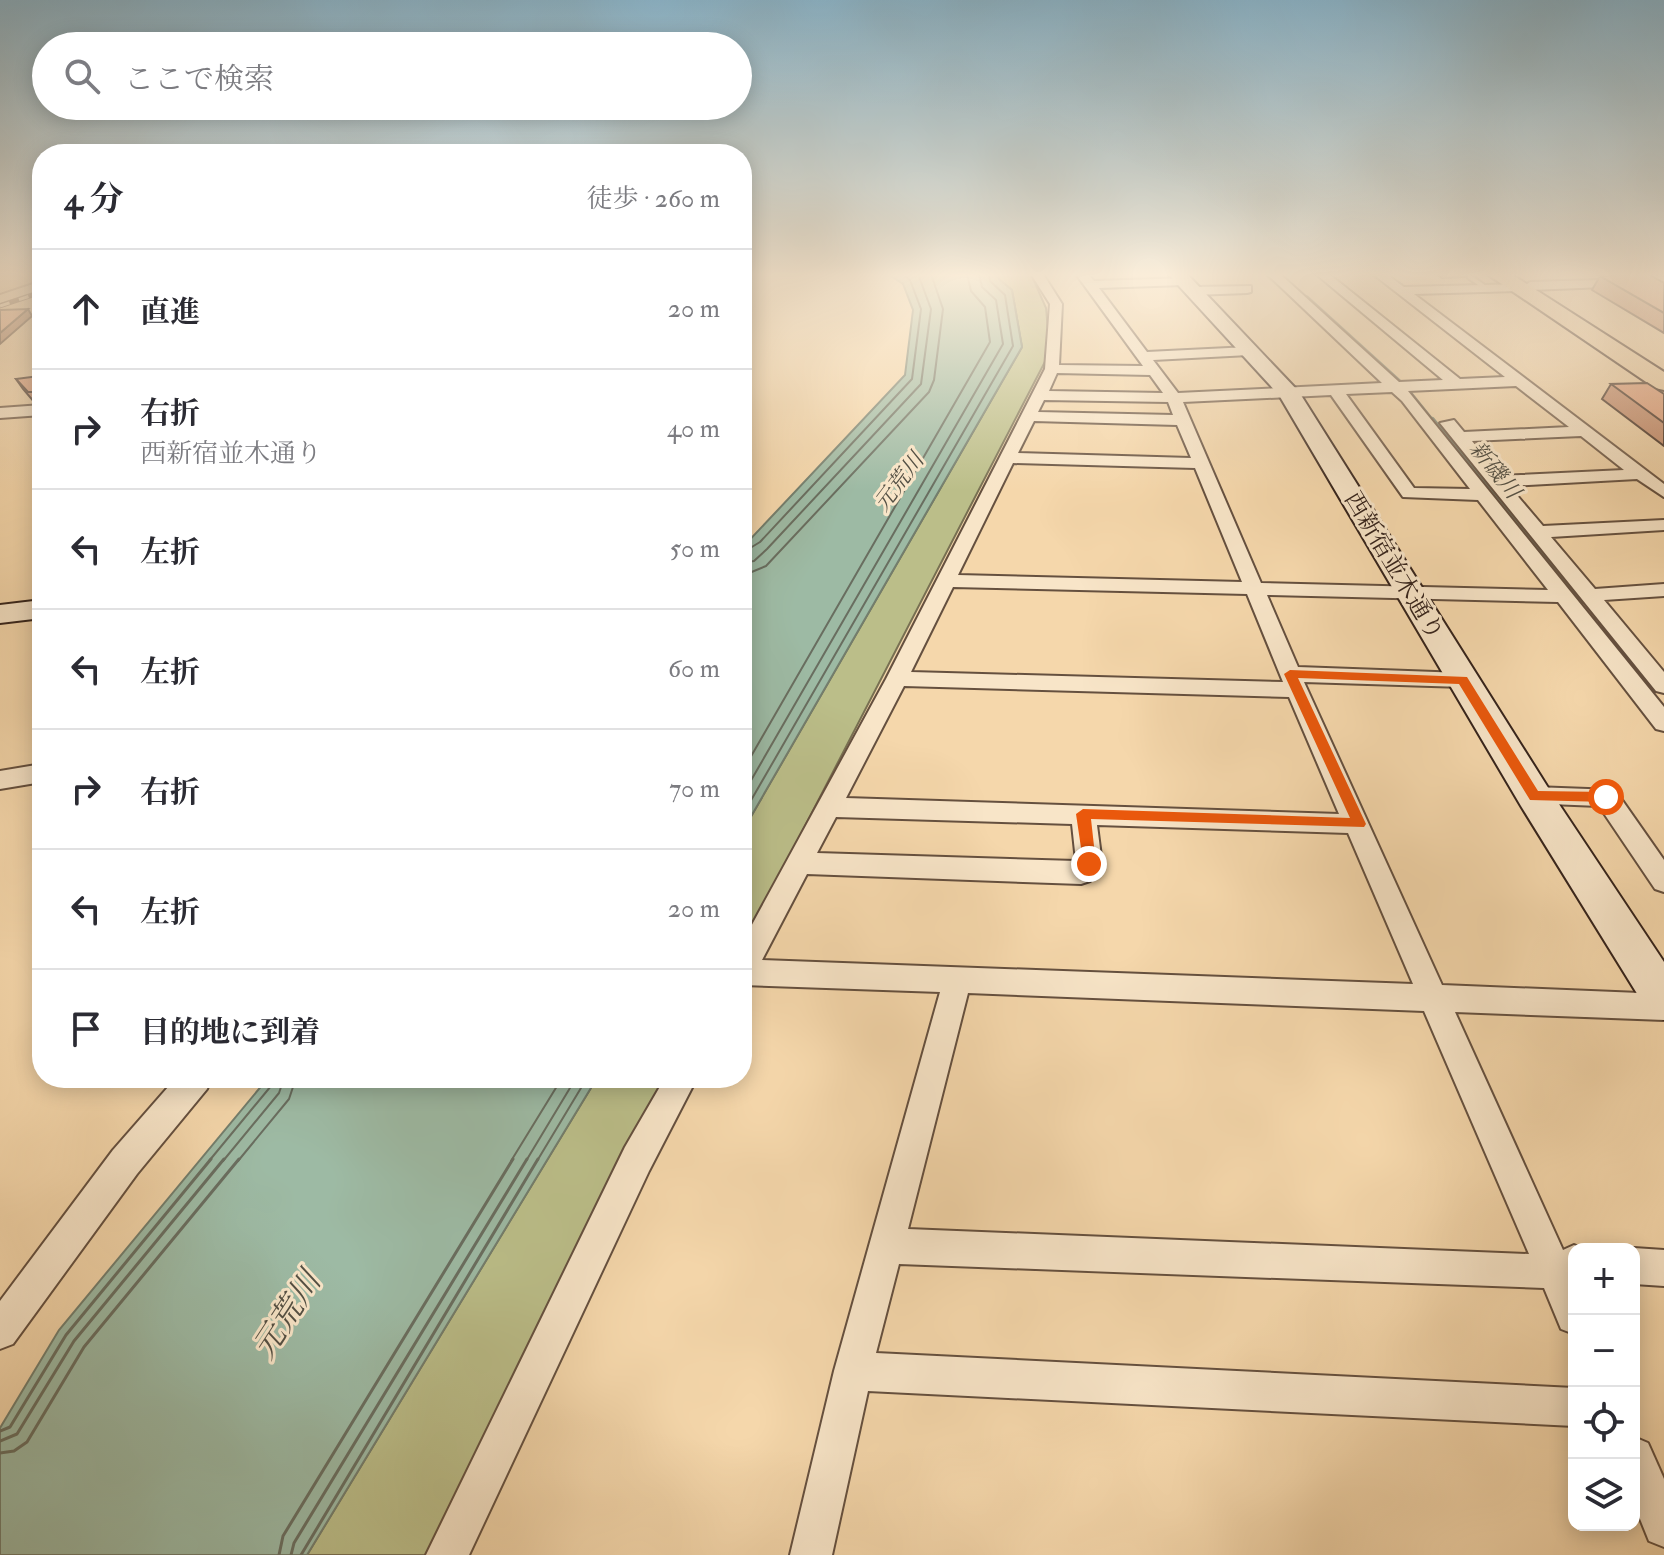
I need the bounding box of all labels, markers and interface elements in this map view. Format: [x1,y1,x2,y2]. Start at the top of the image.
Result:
search box [32,32,752,120]
icon: search [60,54,104,98]
text: ここで検索 [124,61,274,98]
text: 4 分 [64,178,123,221]
text: 徒歩 · 260 m [587,183,720,215]
icon: ahead [64,287,108,331]
text: 20 m [668,293,720,325]
text: 直進 [140,294,200,331]
text: 右折 [140,395,200,432]
icon: right [64,407,108,451]
text: 40 m [667,413,720,445]
water label: 新磯川 [1463,436,1528,506]
text: 西新宿並木通り [140,438,322,470]
water label: 元荒川 [868,446,931,517]
street label: 西新宿並木通り [1337,486,1451,646]
icon: left [64,527,108,571]
text: 50 m [670,533,720,565]
text: 左折 [140,534,200,571]
icon: left [64,647,108,691]
text: 60 m [668,653,720,685]
text: 左折 [140,654,200,691]
icon: right [64,767,108,811]
text: 70 m [669,773,720,805]
text: 右折 [140,774,200,811]
route start [1588,779,1624,815]
route end [1071,846,1107,882]
icon: left [64,887,108,931]
text: 20 m [668,893,720,925]
text: 左折 [140,894,200,931]
icon: arrive [64,1007,108,1051]
text: 目的地に到着 [140,1014,320,1051]
map controls [1568,1243,1640,1531]
button: + [1568,1243,1640,1315]
water label: 元荒川 [244,1261,332,1366]
button: − [1568,1315,1640,1387]
button: locate [1568,1387,1640,1459]
button: layers [1568,1459,1640,1531]

